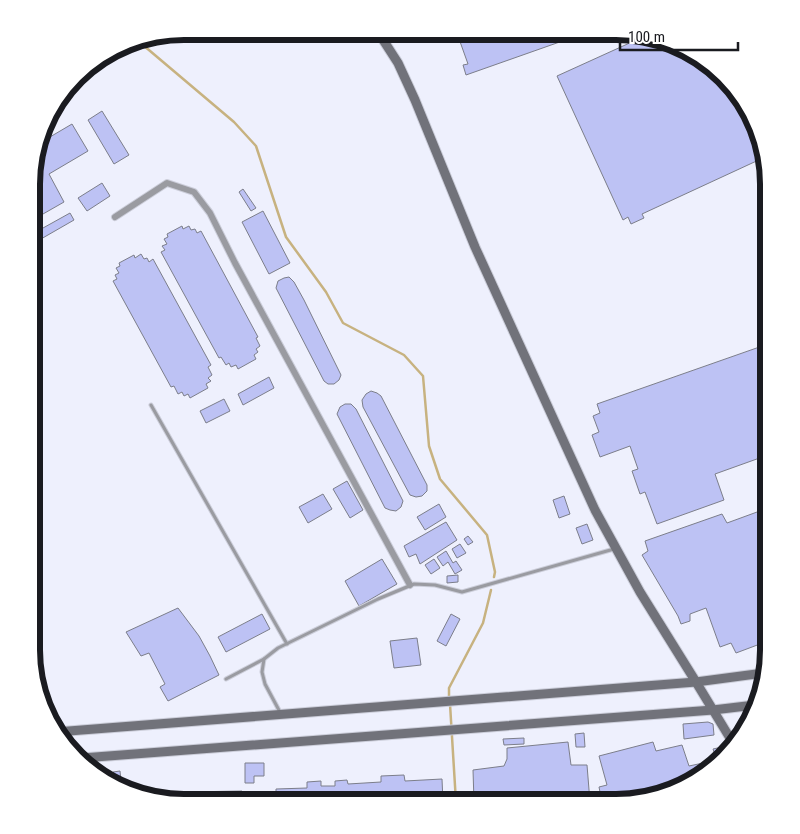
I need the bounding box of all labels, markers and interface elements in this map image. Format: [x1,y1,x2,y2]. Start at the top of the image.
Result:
scale bar [620,20,738,52]
text: 100 m [628,28,665,46]

